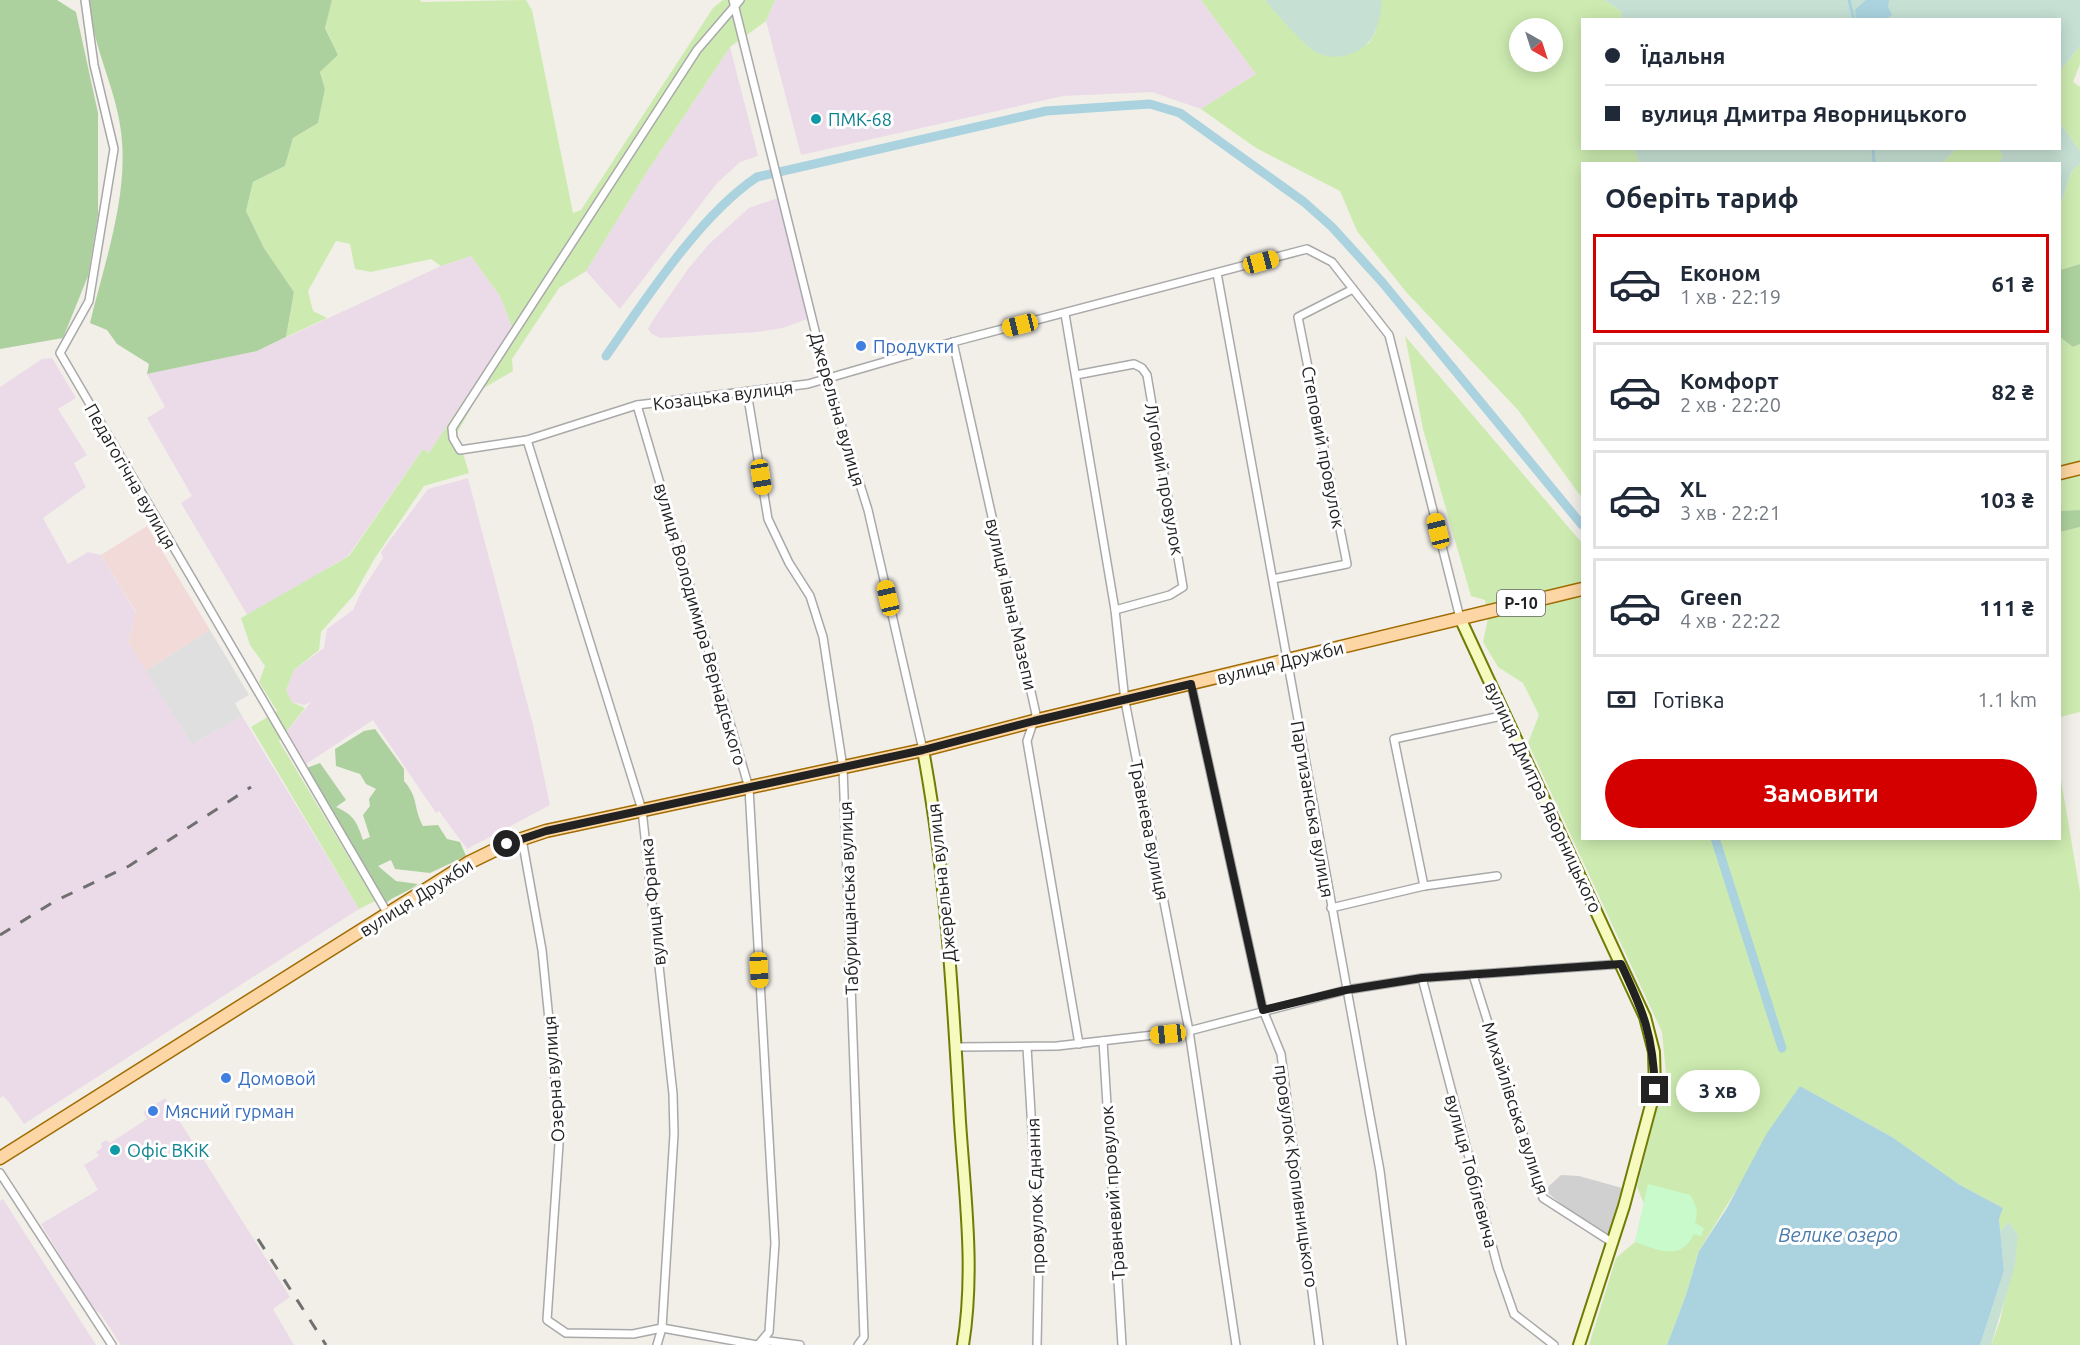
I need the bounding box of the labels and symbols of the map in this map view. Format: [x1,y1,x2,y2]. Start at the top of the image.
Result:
north arrow [1509,18,1563,72]
place label: ПМК-68 [828,109,892,129]
marker: ПМК-68 [809,112,823,126]
car [1241,249,1281,275]
car [1000,312,1040,338]
street label: Джерельна вулиця [806,329,870,489]
place label: Продукти [873,336,954,356]
marker: Продукти [854,339,868,353]
street label: Степовий провулок [1298,364,1350,530]
street label: Козацька вулиця [652,376,794,414]
street label: Педагогічна вулиця [81,400,181,552]
street label: Луговий провулок [1142,401,1188,557]
car [749,458,773,496]
street label: вулиця Володимира Вернадського [651,481,751,767]
car [1425,511,1451,551]
street label: вулиця Івана Мазепи [982,516,1042,692]
car [875,578,901,618]
road number: Р-10 [1497,590,1545,616]
street label: вулиця Дружби [1214,637,1346,687]
street label: вулиця Дмитра Яворницького [1482,678,1606,916]
street label: Партизанська вулиця [1288,719,1338,899]
street label: Травнева вулиця [1127,758,1173,902]
street label: Табурищанська вулиця [835,801,861,995]
street label: Джерельна вулиця [923,803,959,963]
route start [493,830,520,857]
street label: вулиця Франка [635,837,669,967]
street label: вулиця Дружби [356,854,476,940]
car [749,952,769,988]
street label: Озерна вулиця [539,1015,567,1143]
street label: Михайлівська вулиця [1479,1019,1553,1197]
car [1149,1023,1187,1045]
street label: провулок Кропивницького [1271,1063,1323,1289]
place label: Домовой [238,1068,316,1088]
callout: 3 хв [1676,1069,1760,1111]
marker: Домовой [219,1071,233,1085]
route end [1641,1076,1668,1103]
street label: вулиця Тобілевича [1442,1092,1502,1250]
place label: Мясний гурман [165,1101,294,1121]
marker: Мясний гурман [146,1104,160,1118]
street label: Травневий провулок [1096,1105,1128,1281]
street label: провулок Єднання [1022,1117,1048,1275]
place label: Офіс ВКіК [127,1140,209,1160]
marker: Офіс ВКіК [108,1143,122,1157]
water label: Велике озеро [1778,1223,1898,1246]

